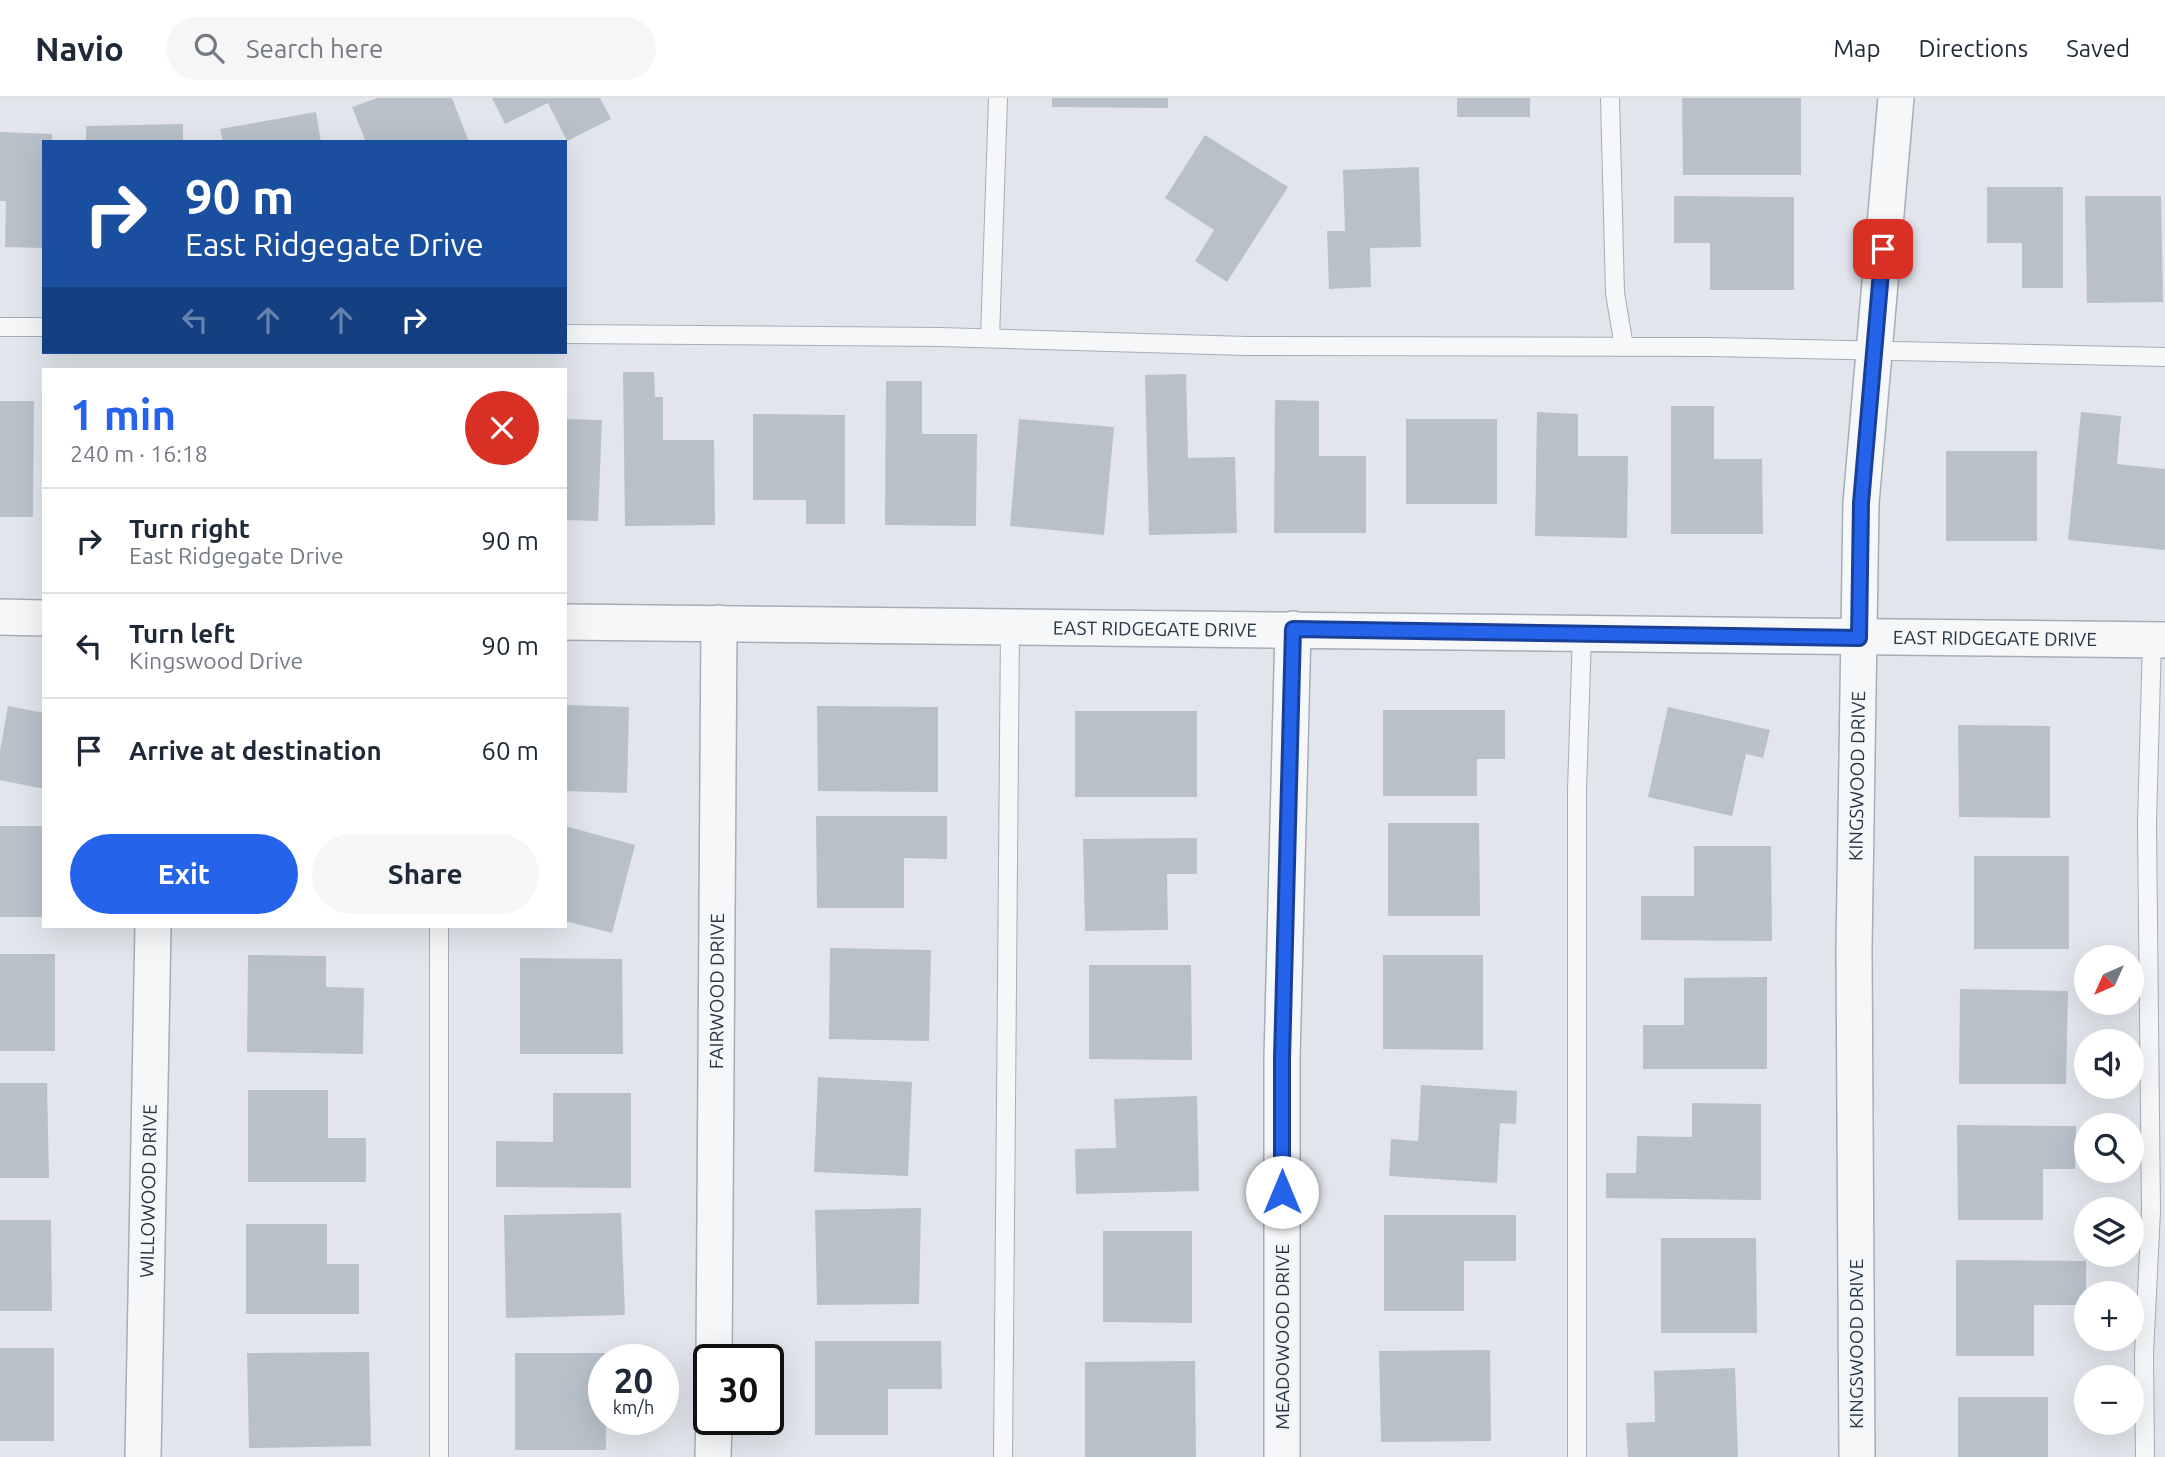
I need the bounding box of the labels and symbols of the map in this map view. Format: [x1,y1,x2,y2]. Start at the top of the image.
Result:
pin [1853,219,1913,279]
street label: EAST RIDGEGATE DRIVE [1053,616,1257,641]
street label: EAST RIDGEGATE DRIVE [1893,626,2097,650]
street label: KINGSWOOD DRIVE [1844,691,1869,861]
street label: FAIRWOOD DRIVE [705,913,728,1069]
north arrow [2074,945,2144,1015]
street label: WILLOWOOD DRIVE [135,1104,161,1278]
position arrow [1245,1155,1319,1229]
street label: MEADOWOOD DRIVE [1271,1244,1293,1430]
street label: KINGSWOOD DRIVE [1845,1259,1867,1429]
speed limit sign: 30 [693,1344,784,1435]

